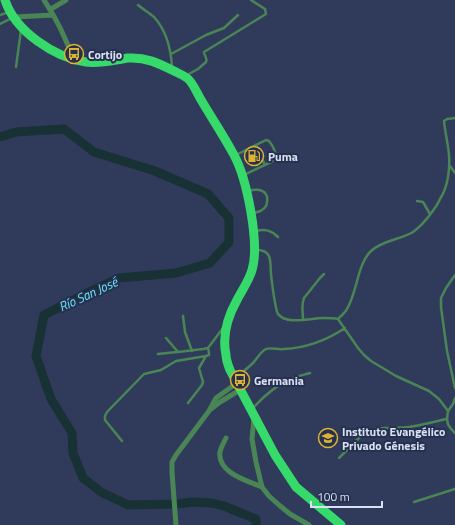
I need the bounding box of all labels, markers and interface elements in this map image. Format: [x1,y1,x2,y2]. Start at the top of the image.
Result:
bus stop icon: Cortijo [63,43,85,65]
place label: Cortijo [88,45,122,64]
fuel station icon: Puma [243,145,265,167]
place label: Puma [268,147,298,166]
water label: Río San José [55,271,122,316]
bus stop icon: Germania [229,369,251,391]
place label: Germania [254,371,304,390]
place label: Instituto Evangélico Privado Génesis [342,422,445,455]
school or university icon: Instituto Evangélico Privado Génesis [317,427,339,449]
scale bar [311,483,382,509]
text: 100 m [317,487,350,506]

